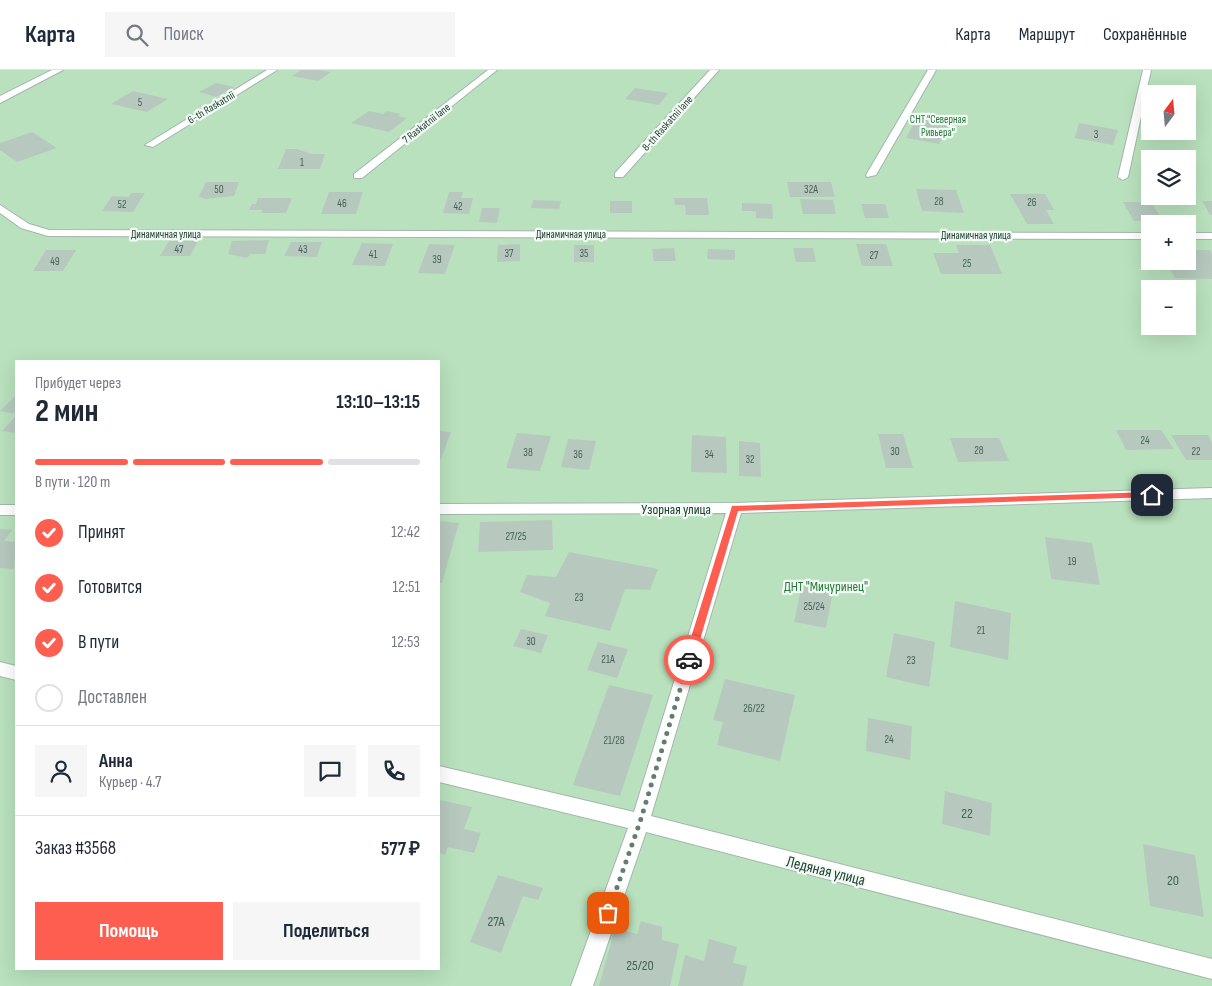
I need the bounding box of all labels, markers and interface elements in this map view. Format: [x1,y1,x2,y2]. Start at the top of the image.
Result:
search box [105,12,455,57]
text: Карта [25,20,75,49]
icon: search [123,21,151,49]
text: Поиск [163,23,204,46]
text: Карта [955,24,991,45]
text: Маршрут [1019,24,1075,45]
text: Сохранённые [1103,24,1187,45]
north arrow [1141,85,1196,140]
map controls [1141,85,1196,335]
street label: 6-th Raskatnii [185,88,237,126]
street label: 8-th Raskatnii lane [639,93,695,154]
house number: 5 [138,96,142,109]
street label: 7 Raskatnii lane [400,101,453,146]
park label: СНТ "Северная Ривьера" [910,113,966,139]
house number: 3 [1094,128,1099,141]
button: layers [1141,150,1196,205]
house number: 1 [300,156,304,169]
house number: 50 [214,183,224,196]
house number: 32А [804,183,818,196]
house number: 28 [934,195,944,208]
house number: 26 [1027,196,1037,209]
house number: 46 [337,197,347,210]
house number: 52 [118,198,127,211]
house number: 42 [453,200,463,213]
button: + [1141,215,1196,270]
street label: Динамичная улица [131,228,201,241]
street label: Динамичная улица [536,228,606,241]
street label: Динамичная улица [941,229,1011,242]
house number: 47 [175,243,184,256]
house number: 43 [298,243,308,256]
house number: 37 [504,247,514,260]
house number: 35 [579,247,589,260]
house number: 41 [369,248,377,261]
house number: 27 [870,249,879,262]
house number: 39 [432,253,442,266]
house number: 49 [50,255,60,268]
house number: 25 [963,257,971,270]
button: − [1141,280,1196,335]
text: Прибудет через [35,374,121,393]
text: 13:10–13:15 [336,391,420,414]
text: 2 мин [35,392,99,431]
house number: 24 [1140,434,1150,447]
house number: 28 [974,444,984,457]
house number: 30 [890,445,900,458]
house number: 22 [1191,445,1201,458]
house number: 38 [523,446,533,459]
house number: 36 [573,448,583,461]
house number: 34 [704,448,714,461]
house number: 32 [745,453,755,466]
text: В пути · 120 m [35,473,110,492]
pin [1131,474,1173,516]
icon: home [1138,481,1166,509]
street label: Узорная улица [641,501,711,518]
icon: check [35,519,63,547]
text: Принят [78,521,125,544]
text: 12:42 [391,523,420,542]
house number: 27/25 [505,530,527,543]
house number: 19 [1068,555,1076,568]
icon: check [35,574,63,602]
text: Готовится [78,576,142,599]
text: 12:51 [393,578,420,597]
park label: ДНТ "Мичуринец" [784,578,868,595]
house number: 23 [574,591,584,604]
house number: 25/24 [803,600,825,613]
house number: 21 [977,624,985,637]
icon: check [35,629,63,657]
text: В пути [78,631,119,654]
text: 12:53 [391,633,420,652]
house number: 30 [526,635,536,648]
courier [664,635,714,685]
icon: car [675,646,703,674]
house number: 21А [601,653,615,666]
house number: 23 [906,654,916,667]
text: Доставлен [78,686,147,709]
house number: 26/22 [743,702,765,715]
house number: 24 [884,733,894,746]
house number: 21/28 [603,734,625,747]
button: person [35,745,87,797]
button: chat [304,745,356,797]
button: phone [368,745,420,797]
text: Анна [99,750,133,773]
text: Курьер · 4.7 [99,773,161,792]
house number: 22 [961,805,973,822]
text: Заказ #3568 [35,837,116,860]
text: 577 ₽ [381,838,420,861]
street label: Ледяная улица [784,852,867,890]
house number: 20 [1167,872,1179,889]
pin [587,892,629,934]
icon: bag [594,899,622,927]
button: Помощь [35,902,223,960]
button: Поделиться [233,902,420,960]
house number: 27А [487,913,506,930]
house number: 25/20 [626,957,654,974]

